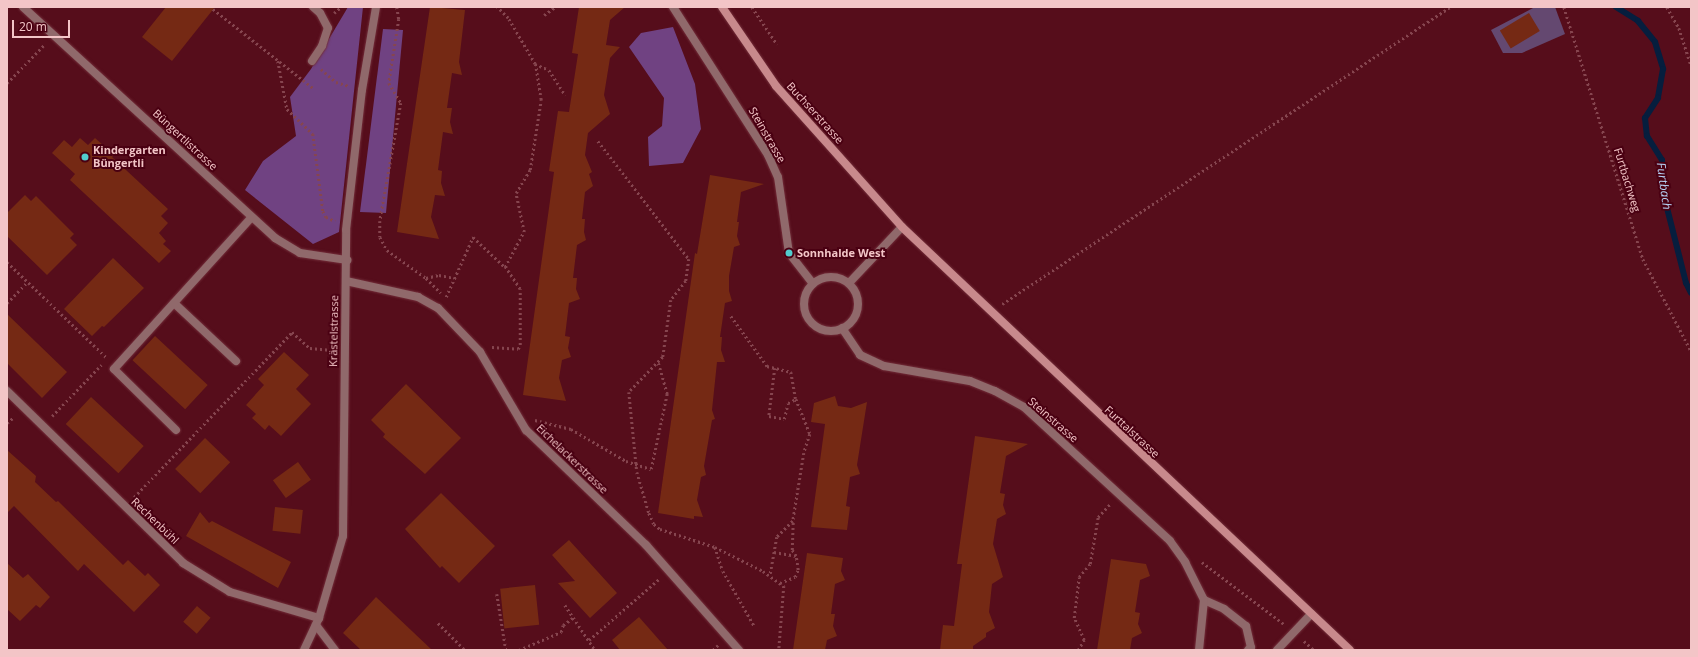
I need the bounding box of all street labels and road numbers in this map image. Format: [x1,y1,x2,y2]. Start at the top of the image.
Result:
street label: Buchserstrasse [784,80,846,146]
street label: Steinstrasse [746,105,788,165]
street label: Büngertlistrasse [150,107,220,173]
street label: Furtbachweg [1611,146,1643,214]
street label: Krästelstrasse [327,295,341,367]
street label: Steinstrasse [1025,395,1081,445]
street label: Furttalstrasse [1102,403,1162,461]
street label: Eichelackerstrasse [534,422,610,496]
street label: Rechenbühl [129,495,181,547]

